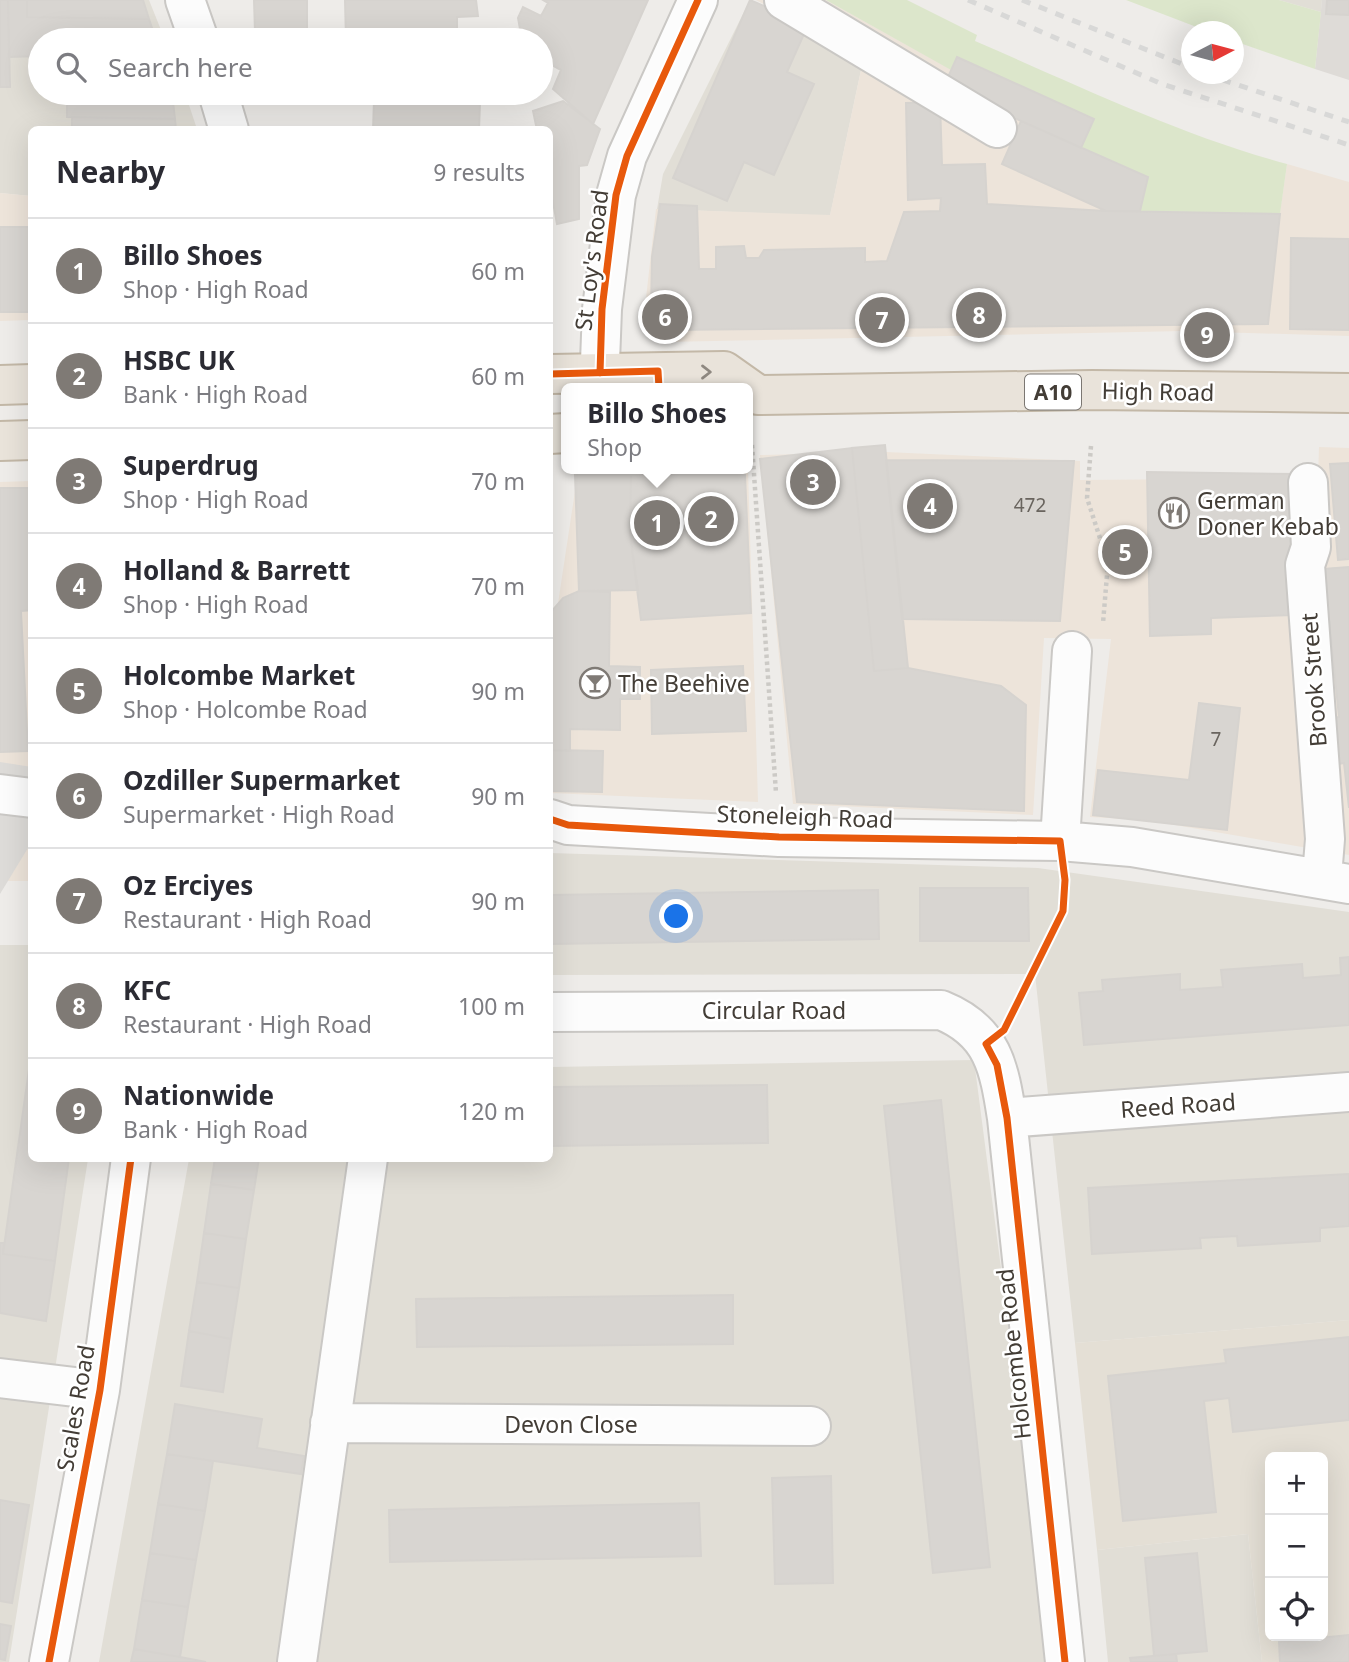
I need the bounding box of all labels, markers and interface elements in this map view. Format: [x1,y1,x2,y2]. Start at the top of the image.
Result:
north arrow [1181,21,1244,84]
search box [28,28,553,105]
icon: search [52,48,90,86]
text: Search here [108,49,253,85]
text: Nearby [56,151,165,192]
text: 9 results [433,156,525,188]
street label: St Loy's Road [566,188,616,332]
text: Billo Shoes [123,237,263,273]
text: 1 [72,255,86,287]
text: 60 m [471,255,525,287]
text: Shop · High Road [123,273,309,305]
pin: 8 [956,289,1002,341]
pin: 6 [642,291,688,343]
pin: 7 [859,294,905,346]
pin: 9 [1184,309,1230,361]
text: HSBC UK [123,342,235,378]
text: 2 [72,360,86,392]
text: 60 m [471,360,525,392]
one-way arrow [701,364,712,380]
road number: A10 [1025,374,1081,410]
street label: High Road [1101,374,1215,408]
text: Bank · High Road [123,378,308,410]
popup [561,383,753,474]
text: Billo Shoes [587,395,727,431]
text: Shop [587,431,642,463]
text: Superdrug [123,447,259,483]
pin: 3 [790,456,836,508]
text: 3 [72,465,86,497]
text: 70 m [471,465,525,497]
pin: 4 [907,480,953,532]
text: Shop · High Road [123,483,309,515]
place label: German Doner Kebab [1197,484,1339,542]
house number: 472 [1014,492,1046,518]
pin: 2 [688,493,734,545]
restaurant icon: German Doner Kebab [1157,496,1191,530]
pin: 1 [634,497,680,549]
pin: 5 [1102,526,1148,578]
text: Holland & Barrett [123,552,350,588]
text: 4 [72,570,86,602]
text: 70 m [471,570,525,602]
text: Shop · High Road [123,588,309,620]
street label: Brook Street [1292,612,1334,748]
text: Holcombe Market [123,657,355,693]
bar icon: The Beehive [578,666,612,700]
place label: The Beehive [618,667,750,699]
text: 5 [72,675,86,707]
text: 90 m [471,675,525,707]
text: Shop · Holcombe Road [123,693,368,725]
house number: 7 [1211,726,1221,752]
text: Ozdiller Supermarket [123,762,400,798]
text: 6 [72,780,86,812]
text: 90 m [471,780,525,812]
street label: Stoneleigh Road [716,797,894,835]
text: Supermarket · High Road [123,798,395,830]
text: Oz Erciyes [123,867,253,903]
text: 7 [72,885,86,917]
text: 90 m [471,885,525,917]
your location [659,899,693,933]
text: Restaurant · High Road [123,903,372,935]
text: KFC [123,972,171,1008]
text: 8 [72,990,86,1022]
text: 100 m [458,990,525,1022]
street label: Circular Road [702,994,846,1026]
text: Restaurant · High Road [123,1008,372,1040]
text: Nationwide [123,1077,274,1113]
street label: Reed Road [1119,1085,1237,1125]
text: 9 [72,1095,86,1127]
text: 120 m [458,1095,525,1127]
text: Bank · High Road [123,1113,308,1145]
street label: Holcombe Road [988,1267,1038,1441]
street label: Scales Road [48,1342,102,1474]
street label: Devon Close [504,1408,638,1440]
map controls [1265,1452,1328,1641]
button: + [1265,1452,1328,1515]
button: − [1265,1515,1328,1578]
button: locate [1265,1578,1328,1641]

